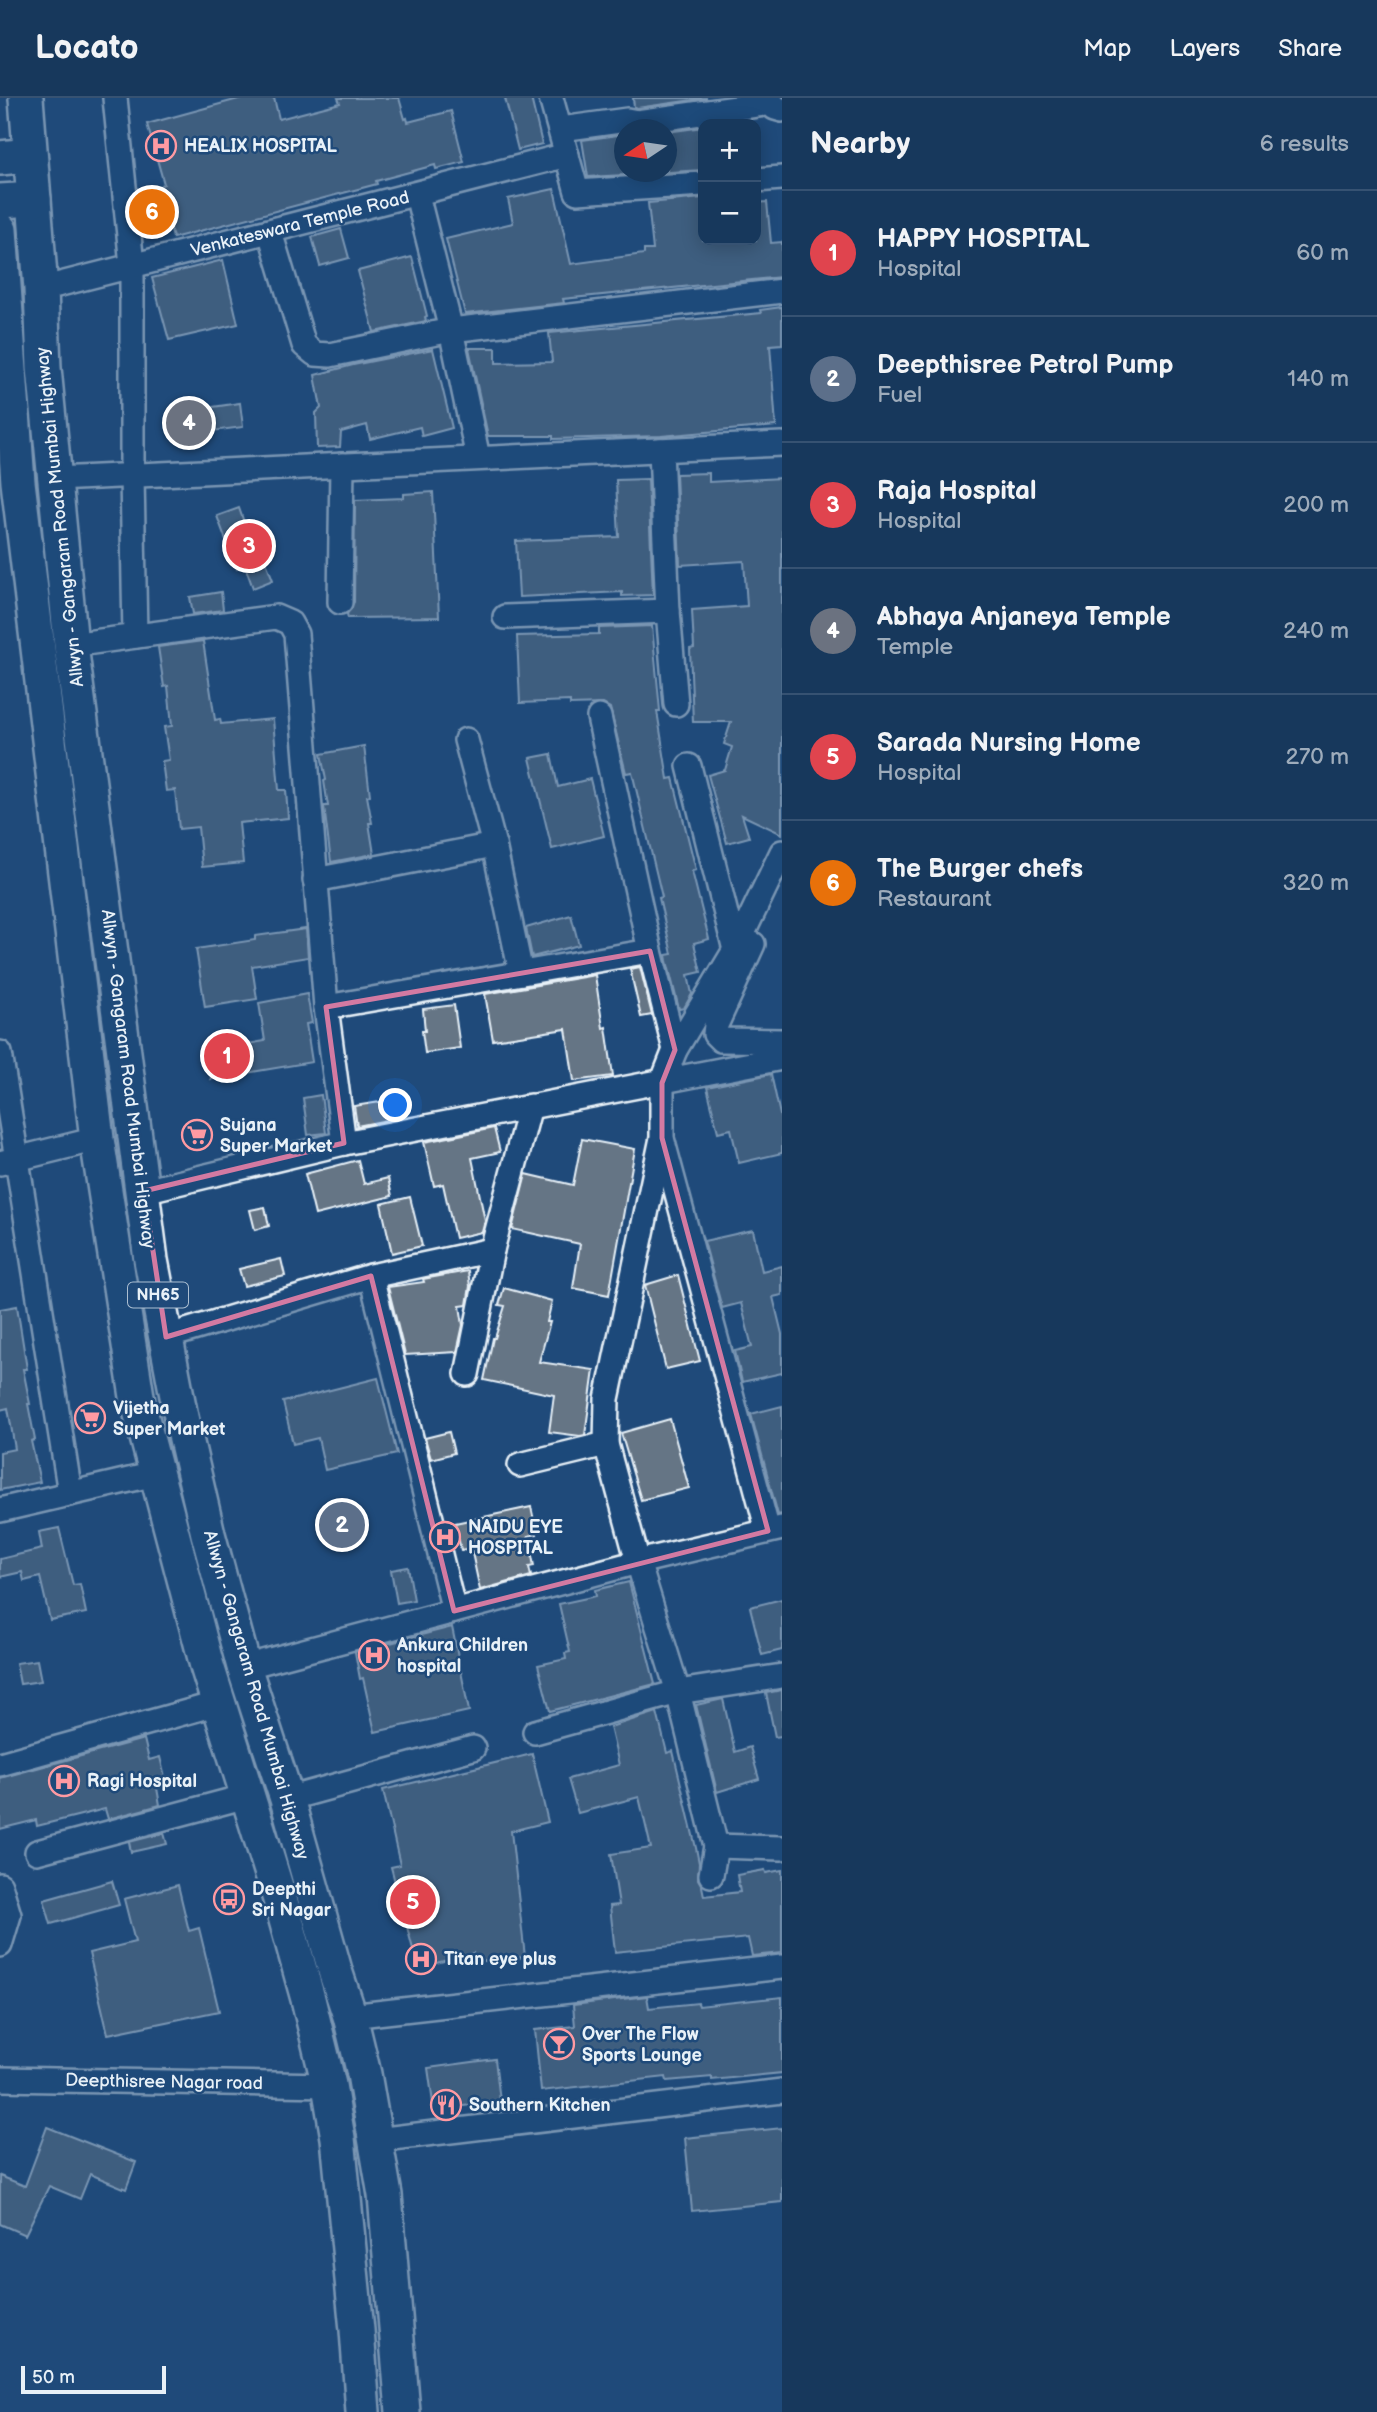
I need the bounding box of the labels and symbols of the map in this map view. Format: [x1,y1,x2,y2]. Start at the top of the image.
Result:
north arrow [614,119,677,182]
hospital icon: HEALIX HOSPITAL [144,129,178,163]
place label: HEALIX HOSPITAL [184,136,337,157]
pin: 6 [129,186,175,238]
street label: Venkateswara Temple Road [189,187,411,261]
street label: Allwyn - Gangaram Road Mumbai Highway [32,345,88,688]
pin: 4 [166,397,212,449]
pin: 3 [226,520,272,572]
street label: Allwyn - Gangaram Road Mumbai Highway [97,908,159,1251]
pin: 1 [204,1030,250,1082]
your location [378,1088,412,1122]
place label: Sujana Super Market [220,1115,332,1157]
supermarket icon: Sujana Super Market [180,1118,214,1152]
road number: NH65 [128,1282,188,1308]
place label: Vijetha Super Market [113,1398,225,1440]
supermarket icon: Vijetha Super Market [73,1401,107,1435]
pin: 2 [319,1499,365,1551]
place label: NAIDU EYE HOSPITAL [468,1517,563,1559]
hospital icon: NAIDU EYE HOSPITAL [428,1520,462,1554]
street label: Allwyn - Gangaram Road Mumbai Highway [199,1528,313,1863]
place label: Ankura Children hospital [396,1635,528,1677]
hospital icon: Ankura Children hospital [357,1638,391,1672]
hospital icon: Ragi Hospital [47,1764,81,1798]
place label: Ragi Hospital [87,1771,197,1792]
pin: 5 [390,1876,436,1928]
place label: Deepthi Sri Nagar [252,1879,332,1921]
bus stop icon: Deepthi Sri Nagar [212,1882,246,1916]
hospital icon: Titan eye plus [404,1942,438,1976]
place label: Titan eye plus [444,1949,557,1970]
place label: Over The Flow Sports Lounge [582,2024,702,2066]
bar icon: Over The Flow Sports Lounge [542,2027,576,2061]
street label: Deepthisree Nagar road [65,2070,263,2094]
restaurant icon: Southern Kitchen [429,2088,463,2122]
place label: Southern Kitchen [469,2095,611,2116]
scale bar [21,2363,166,2395]

